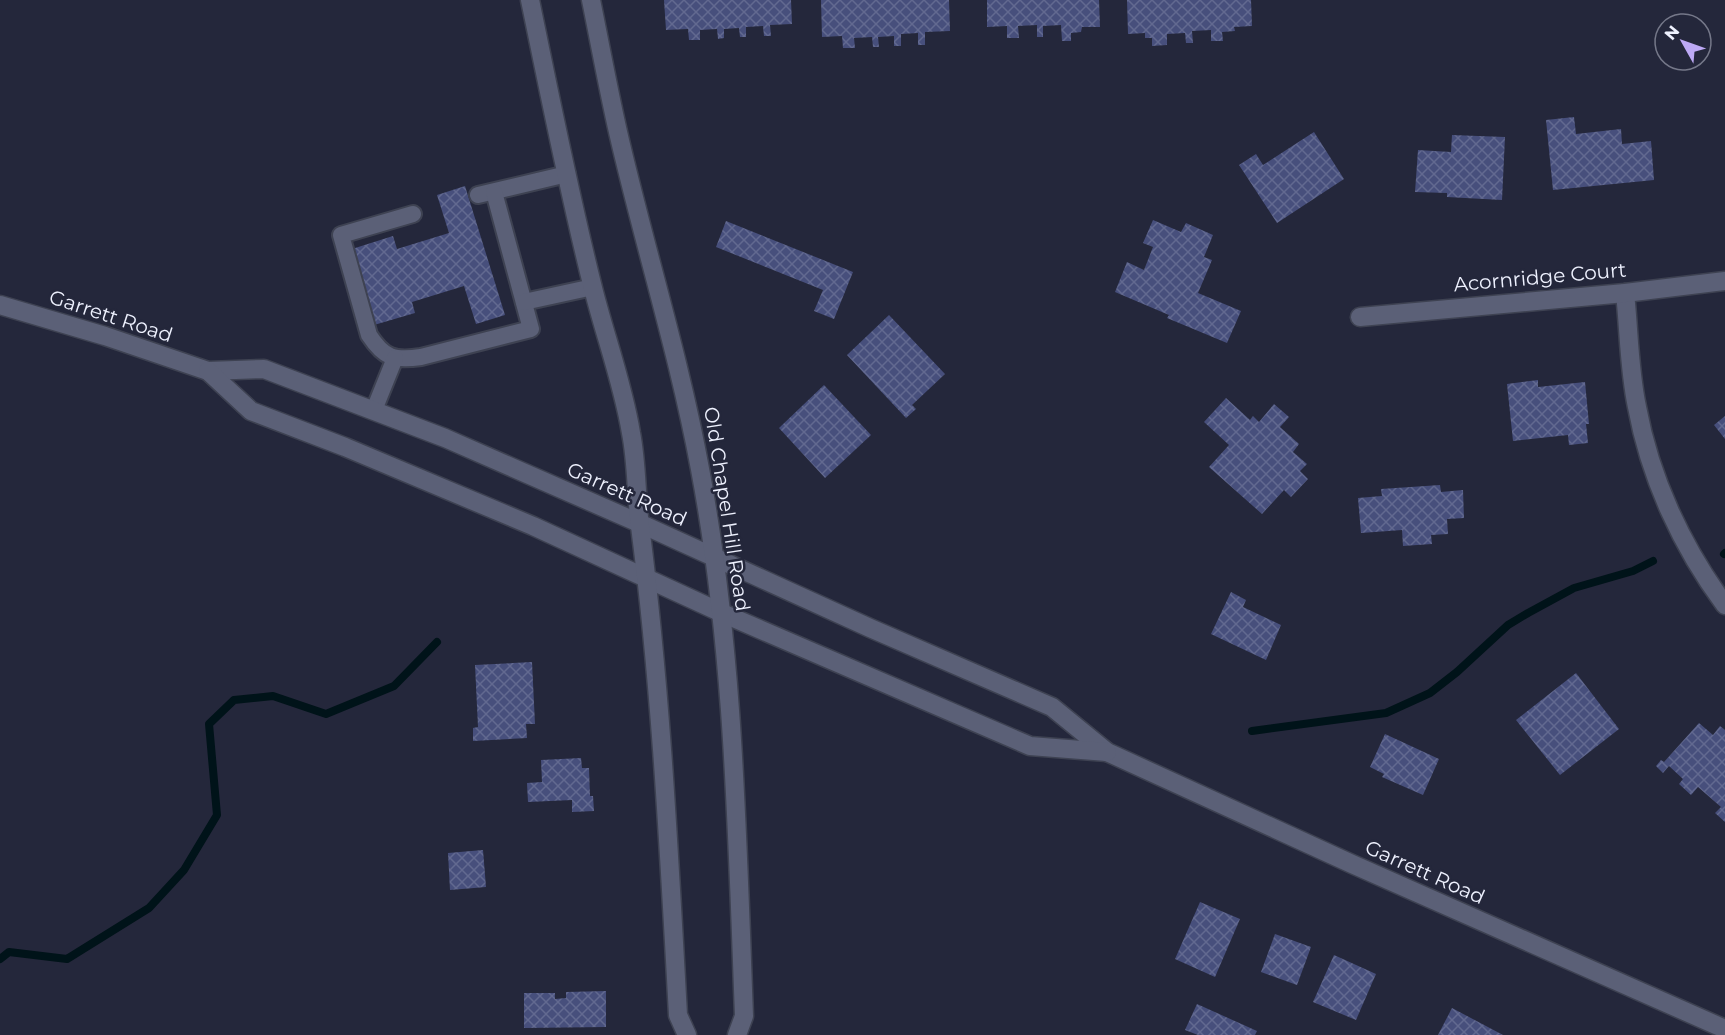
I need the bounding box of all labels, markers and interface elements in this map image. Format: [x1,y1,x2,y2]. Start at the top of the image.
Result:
north arrow [1653,12,1713,72]
text: N [1660,22,1683,44]
street label: Acornridge Court [1453,257,1627,297]
street label: Garrett Road [46,285,176,347]
street label: Old Chapel Hill Road [699,405,755,613]
street label: Garrett Road [563,457,691,531]
street label: Garrett Road [1361,835,1489,909]

